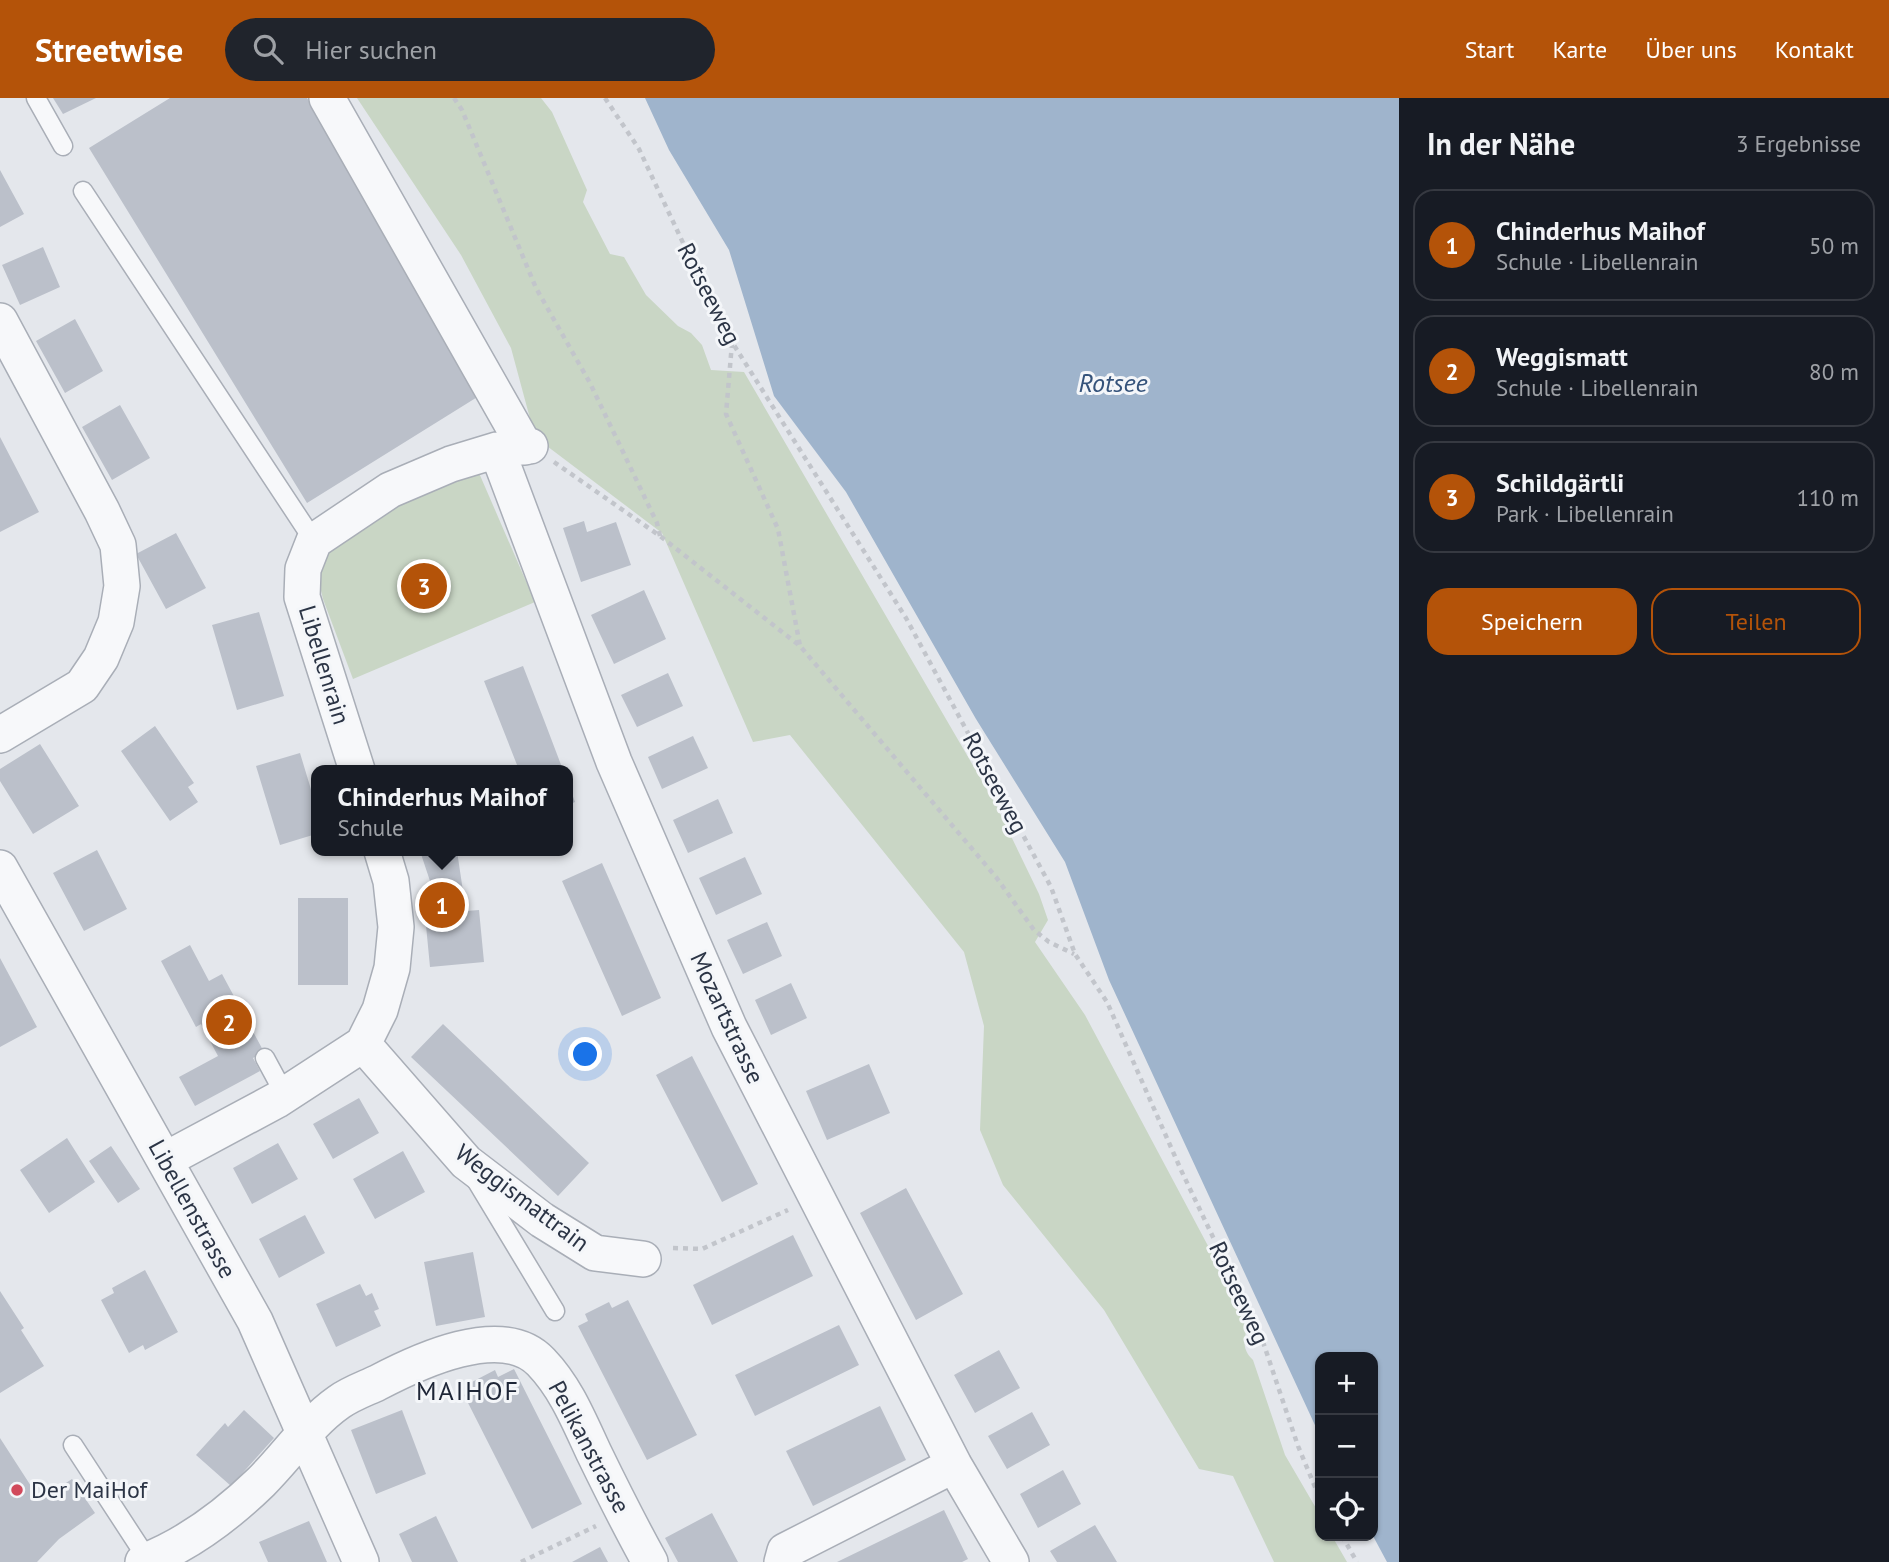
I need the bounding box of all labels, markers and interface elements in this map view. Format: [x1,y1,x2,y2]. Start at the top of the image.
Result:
search box [225,18,715,81]
text: Streetwise [35,28,183,71]
icon: search [249,30,287,68]
text: Hier suchen [305,33,437,66]
text: Start [1465,34,1514,65]
text: Karte [1552,34,1607,65]
text: Über uns [1645,34,1737,65]
text: Kontakt [1775,34,1854,65]
text: In der Nähe [1427,124,1575,163]
text: 3 Ergebnisse [1736,129,1861,158]
text: Chinderhus Maihof [1496,214,1705,247]
text: 1 [1445,231,1459,260]
text: 50 m [1809,231,1859,260]
street label: Rotseeweg [671,238,748,350]
text: Schule · Libellenrain [1496,247,1698,276]
text: Weggismatt [1496,340,1628,373]
text: 2 [1445,357,1459,386]
text: 80 m [1809,357,1859,386]
water label: Rotsee [1078,366,1148,399]
text: Schule · Libellenrain [1496,373,1698,402]
text: Schildgärtli [1496,466,1624,499]
text: 3 [1445,483,1459,512]
text: 110 m [1797,483,1859,512]
text: Park · Libellenrain [1496,499,1674,528]
pin: 3 [401,560,447,612]
button: Speichern [1427,588,1637,655]
button: Teilen [1651,588,1861,655]
street label: Libellenrain [292,602,357,728]
street label: Rotseeweg [956,727,1035,839]
popup [311,765,573,856]
text: Chinderhus Maihof [338,780,546,813]
text: Schule [338,813,404,842]
pin: 1 [419,879,465,931]
street label: Mozartstrasse [683,947,771,1089]
pin: 2 [206,996,252,1048]
your location [568,1037,602,1071]
street label: Libellenstrasse [142,1134,243,1284]
street label: Weggismattrain [449,1137,596,1258]
street label: Rotseeweg [1202,1236,1277,1349]
map controls [1315,1352,1378,1541]
button: + [1315,1352,1378,1415]
district label: MAIHOF [416,1374,520,1407]
street label: Pelikanstrasse [542,1375,637,1518]
button: − [1315,1415,1378,1478]
place label: Der MaiHof [31,1474,148,1505]
button: locate [1315,1478,1378,1541]
marker: Der MaiHof [9,1482,25,1498]

